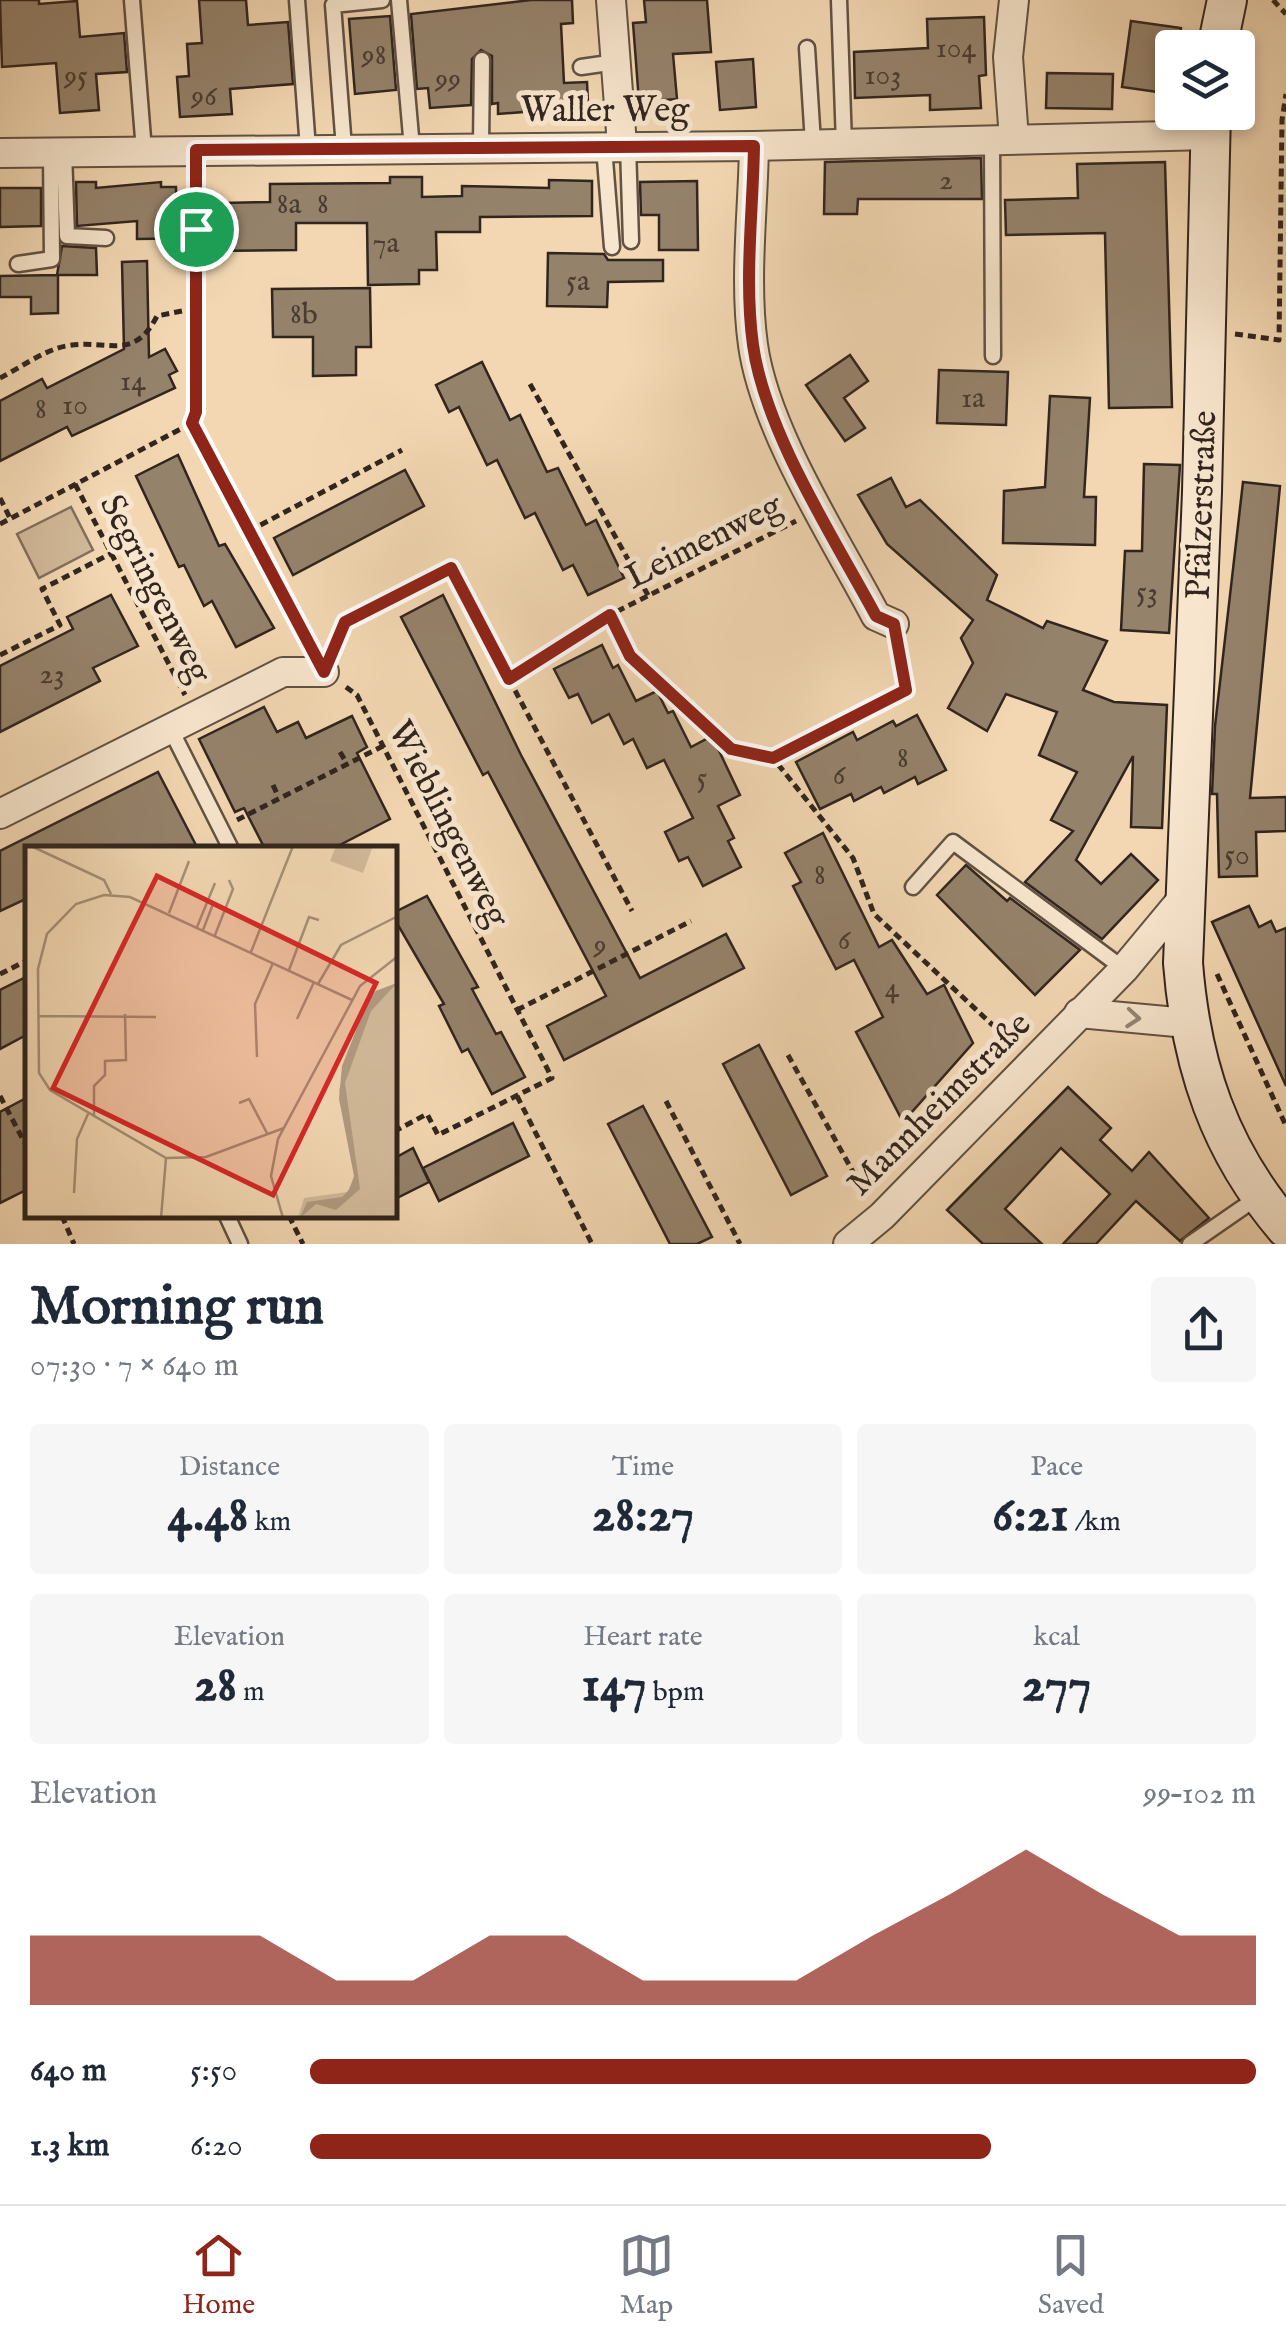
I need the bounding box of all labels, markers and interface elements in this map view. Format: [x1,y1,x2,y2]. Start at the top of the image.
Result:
house number: 104 [936,30,977,68]
map controls [1155,30,1255,130]
button: layers [1155,30,1255,130]
house number: 98 [361,37,386,75]
house number: 103 [865,57,901,95]
house number: 95 [63,58,88,96]
house number: 99 [434,61,461,99]
house number: 96 [190,78,218,116]
street label: Waller Weg [521,89,690,134]
house number: 2 [939,162,953,200]
house number: 8a [277,186,301,224]
house number: 8 [317,186,329,224]
pin [154,187,239,272]
icon: arrive [169,202,224,257]
house number: 7a [373,225,400,263]
house number: 5a [566,263,590,301]
house number: 8b [290,296,318,334]
house number: 14 [120,363,146,401]
house number: 1a [961,380,985,418]
house number: 10 [62,387,88,425]
house number: 8 [35,391,47,429]
street label: Pfälzerstraße [1177,410,1228,600]
street label: Leimenweg [618,483,791,601]
street label: Segringenweg [88,488,222,692]
house number: 53 [1136,574,1158,612]
house number: 23 [39,656,65,694]
street label: Wieblingenweg [376,713,520,936]
house number: 8 [897,740,909,778]
house number: 6 [833,757,847,795]
house number: 5 [697,760,708,798]
house number: 50 [1224,837,1250,875]
inset map [25,846,398,1219]
house number: 8 [814,857,826,895]
house number: 6 [838,922,852,960]
house number: 9 [592,927,607,965]
house number: 4 [885,970,900,1008]
street label: Mannheimstraße [838,1003,1041,1206]
one-way arrow [1126,1006,1142,1028]
text: Morning run [30,1273,324,1343]
button: share [1151,1277,1256,1382]
text: 07:30 · 7 × 640 m [30,1346,239,1387]
text: Distance [179,1450,280,1485]
text: Time [612,1450,674,1485]
text: Pace [1030,1450,1083,1485]
text: 4.48 [168,1485,248,1548]
text: 28:27 [592,1485,694,1548]
text: 6:21 [992,1485,1069,1548]
text: km [248,1505,291,1540]
text: /km [1069,1505,1121,1540]
text: Elevation [174,1620,285,1655]
text: Heart rate [583,1620,703,1655]
text: kcal [1033,1620,1080,1655]
text: 28 [194,1655,237,1718]
text: 147 [582,1655,647,1718]
text: 277 [1022,1655,1092,1718]
text: m [237,1675,265,1710]
text: bpm [647,1675,704,1710]
text: Elevation [30,1774,157,1815]
text: 99–102 m [1143,1774,1256,1815]
text: 640 m [30,2051,107,2092]
text: 5:50 [190,2051,237,2092]
text: 1.3 km [30,2126,110,2167]
text: 6:20 [190,2126,243,2167]
tab: Home [182,2228,255,2323]
tab: Map [619,2228,674,2323]
tab: Saved [1038,2228,1104,2323]

